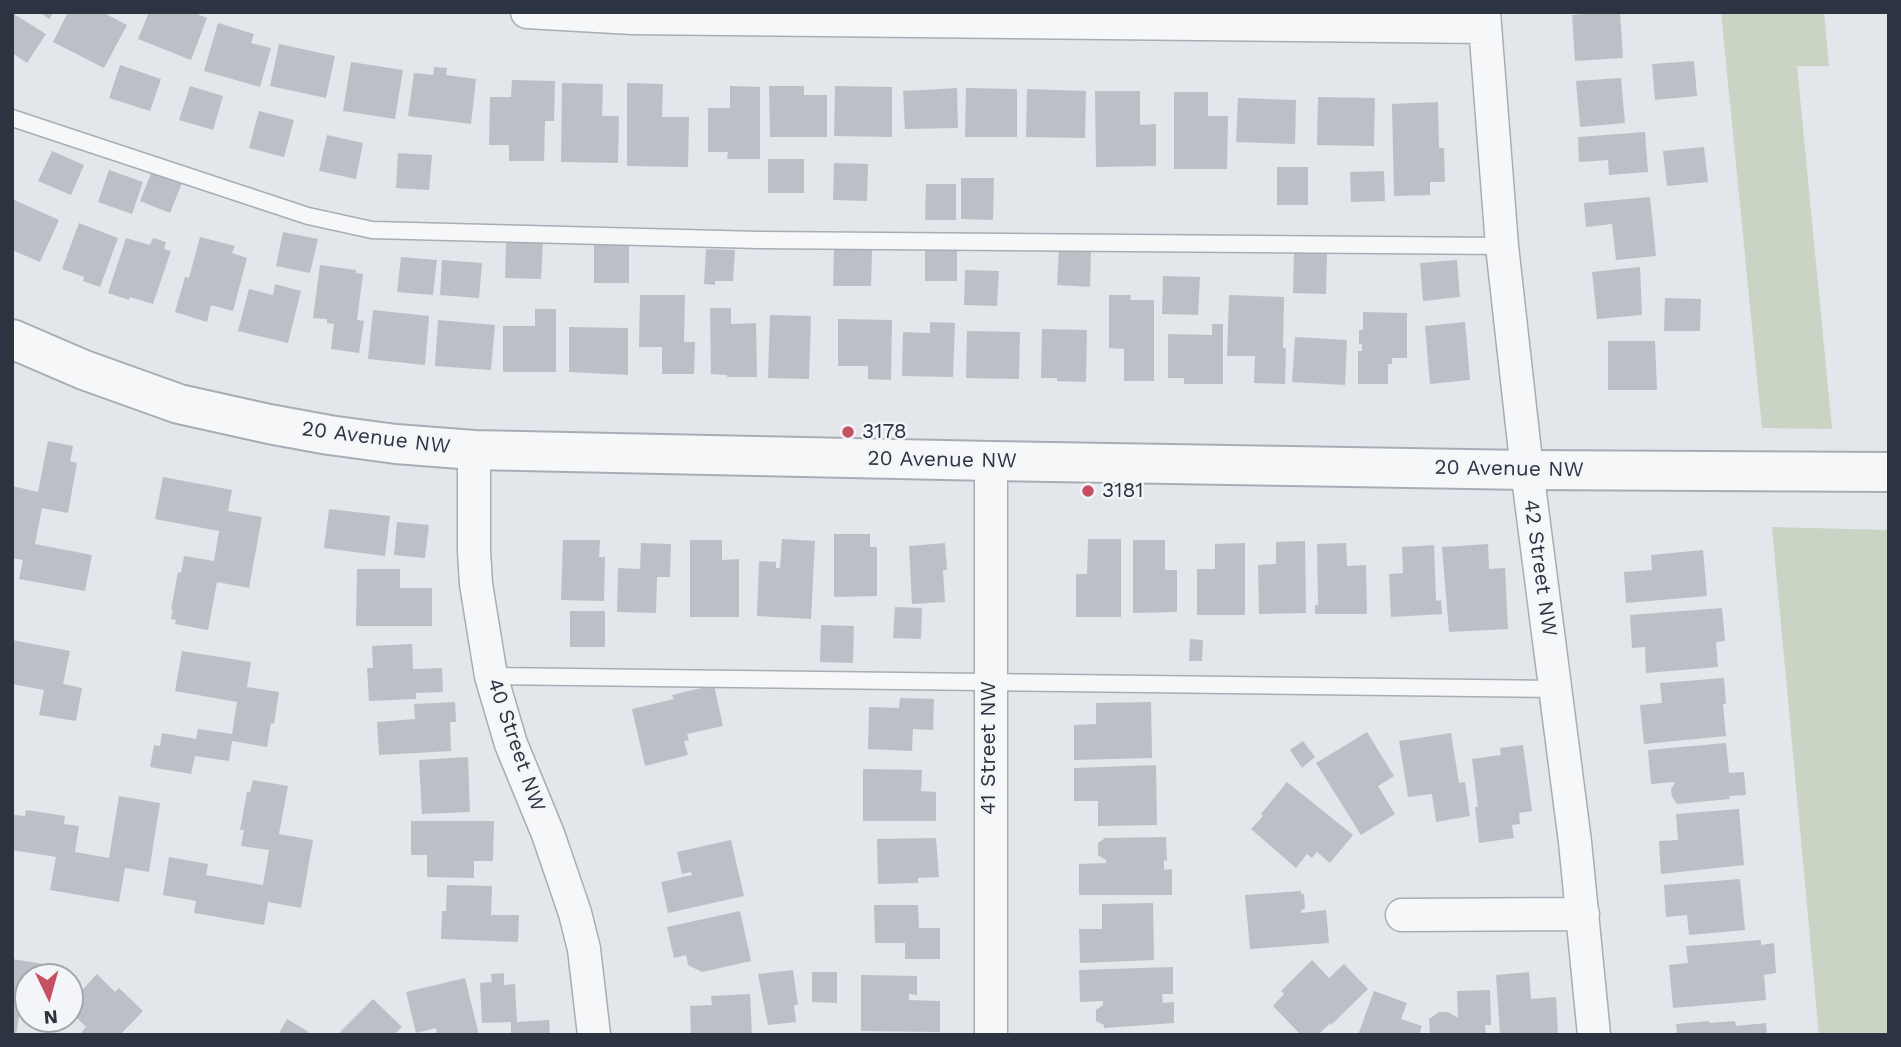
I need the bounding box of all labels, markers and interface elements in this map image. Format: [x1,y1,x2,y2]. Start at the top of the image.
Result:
street label: 20 Avenue NW [300,416,452,460]
place label: 3178 [862,419,907,445]
marker: 3178 [840,424,856,440]
street label: 20 Avenue NW [867,446,1017,474]
street label: 20 Avenue NW [1434,455,1584,483]
place label: 3181 [1102,478,1144,504]
marker: 3181 [1080,483,1096,499]
street label: 42 Street NW [1518,498,1562,638]
street label: 40 Street NW [481,675,551,815]
street label: 41 Street NW [976,681,1002,815]
north arrow [14,963,84,1033]
text: N [43,1005,59,1029]

